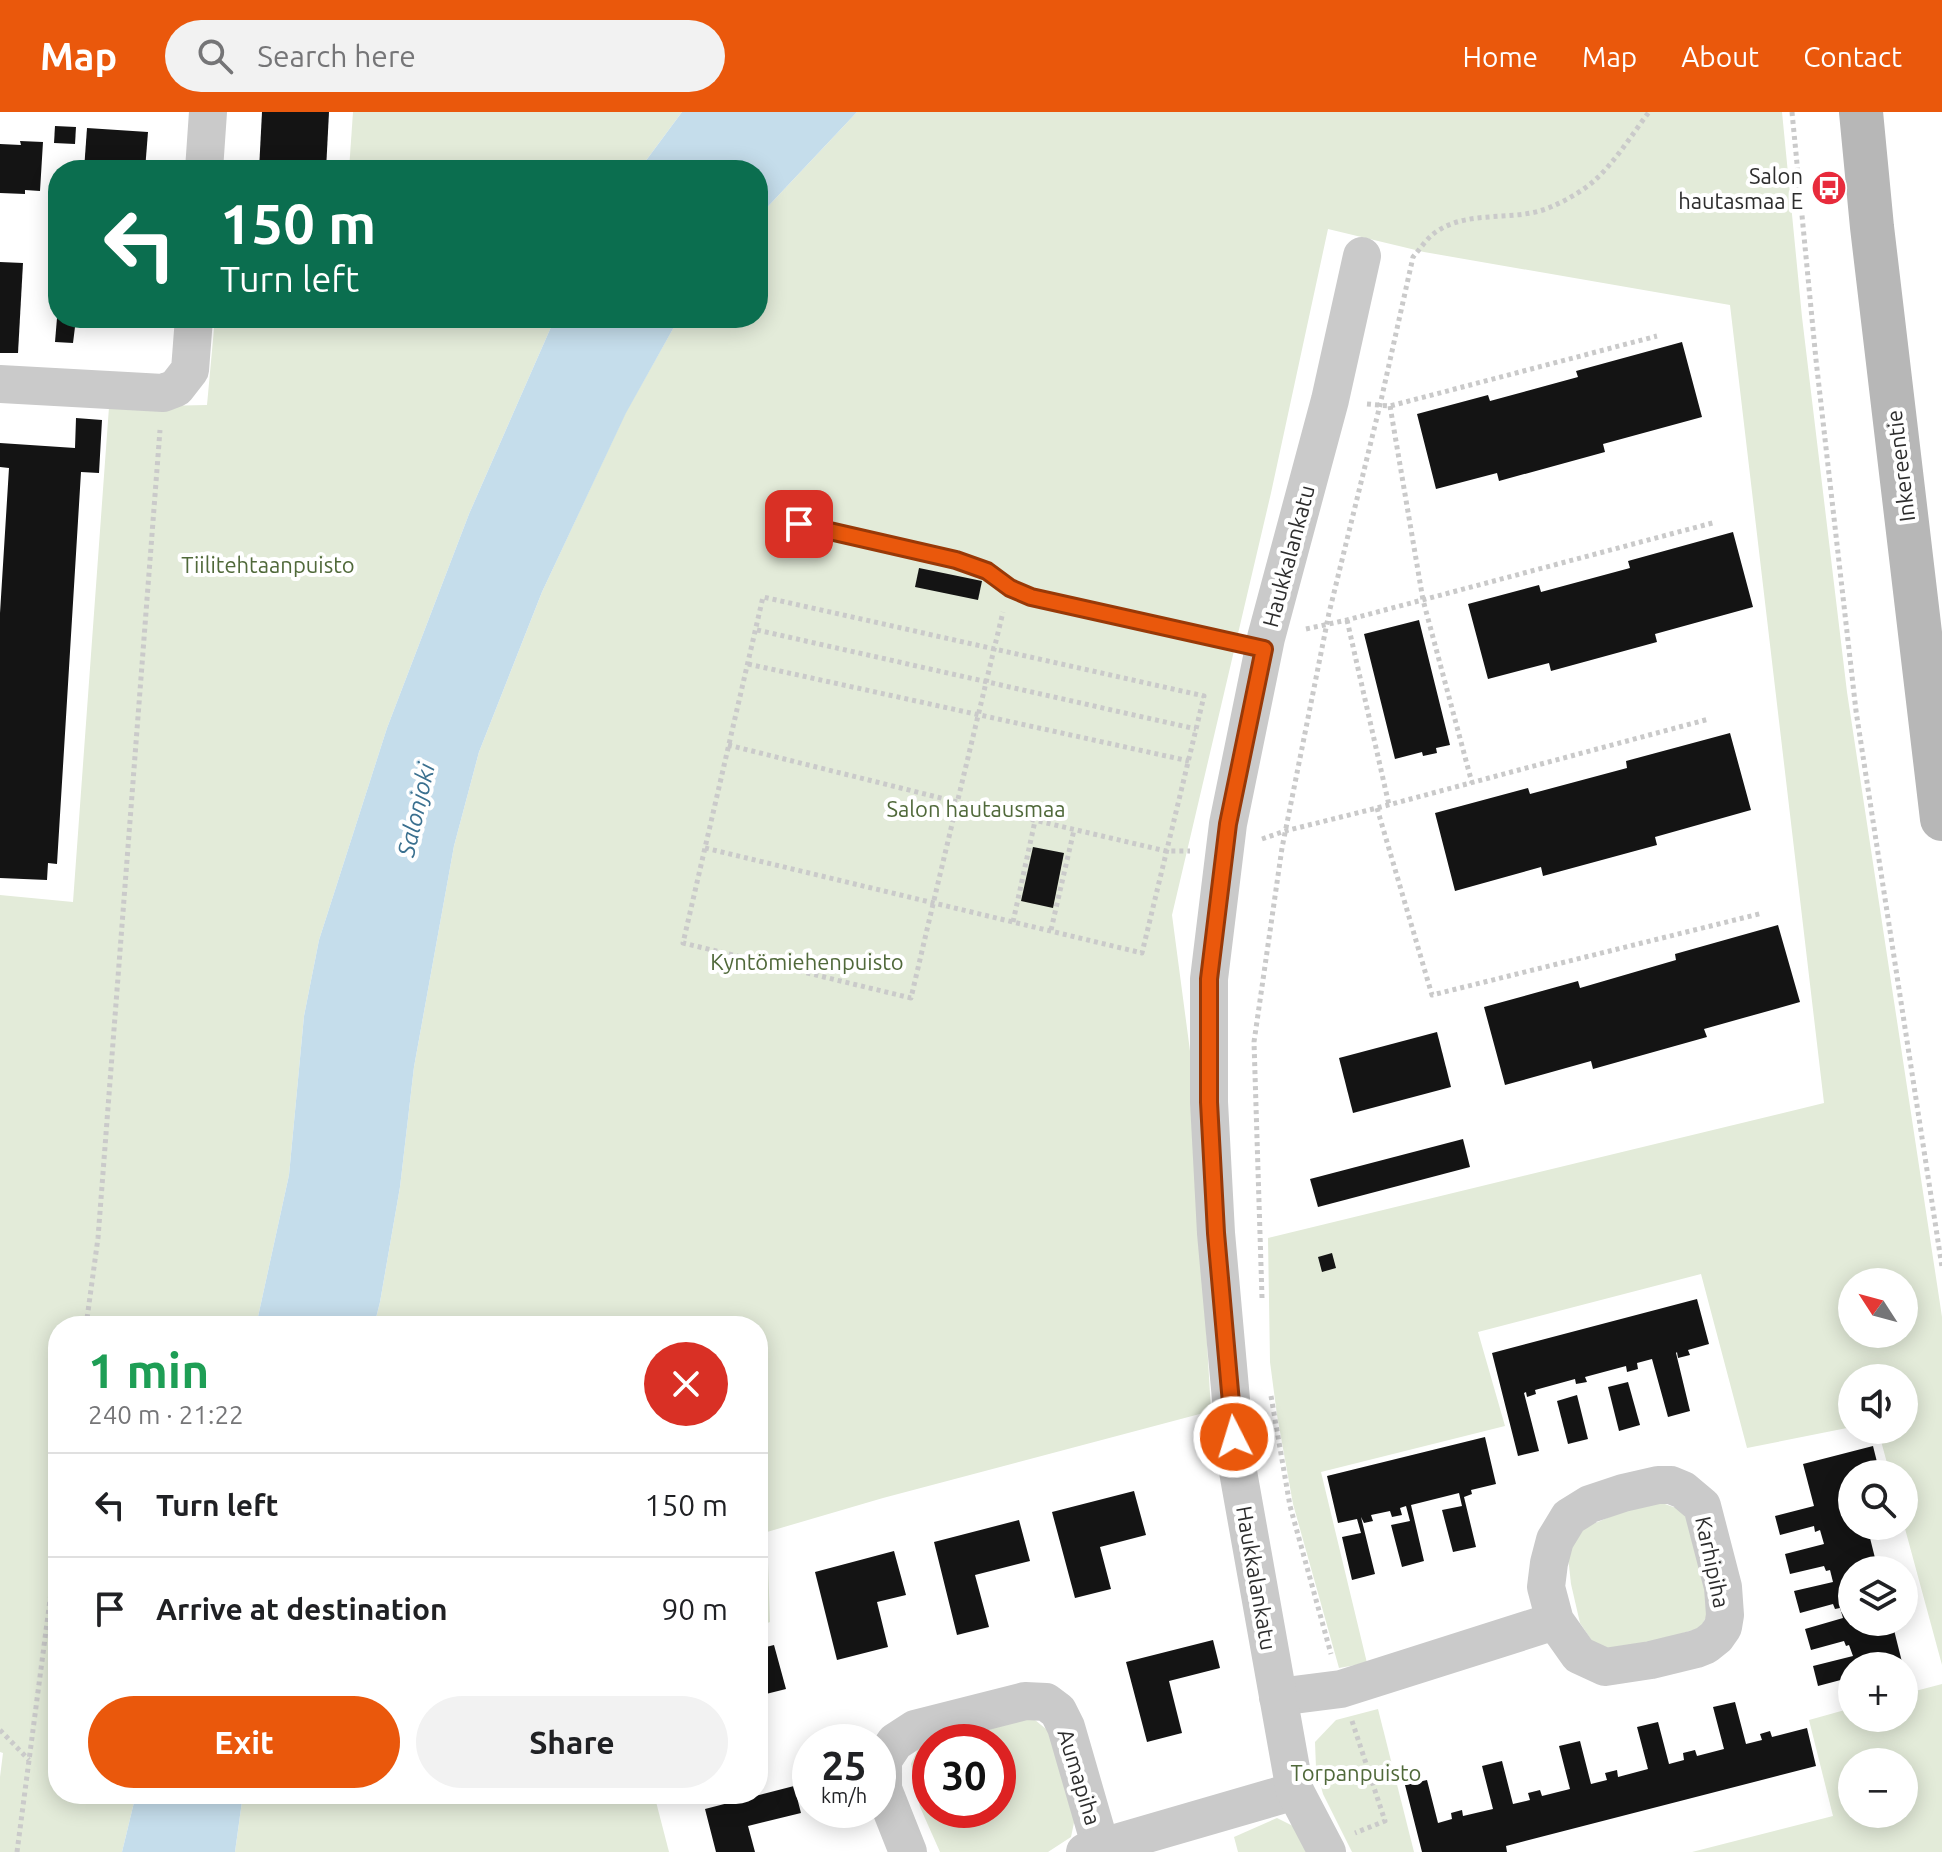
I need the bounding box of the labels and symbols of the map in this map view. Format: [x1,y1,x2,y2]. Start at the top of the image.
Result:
place label: Salon hautasmaa E [1678,163,1803,213]
bus stop icon: Salon hautasmaa E [1810,169,1848,207]
street label: Inkereentie [1881,409,1919,523]
street label: Haukkalankatu [1257,482,1319,630]
pin [765,490,833,558]
park label: Tiilitehtaanpuisto [181,552,355,577]
water label: Salonjoki [392,760,440,860]
park label: Salon hautausmaa [886,796,1066,821]
park label: Kyntömiehenpuisto [710,949,904,974]
north arrow [1838,1268,1918,1348]
position arrow [1192,1395,1276,1479]
street label: Haukkalankatu [1232,1504,1282,1652]
street label: Karhipiha [1691,1514,1735,1610]
speed limit sign: 30 [912,1724,1016,1828]
street label: Aumapiha [1054,1726,1106,1828]
park label: Torpanpuisto [1291,1760,1421,1785]

